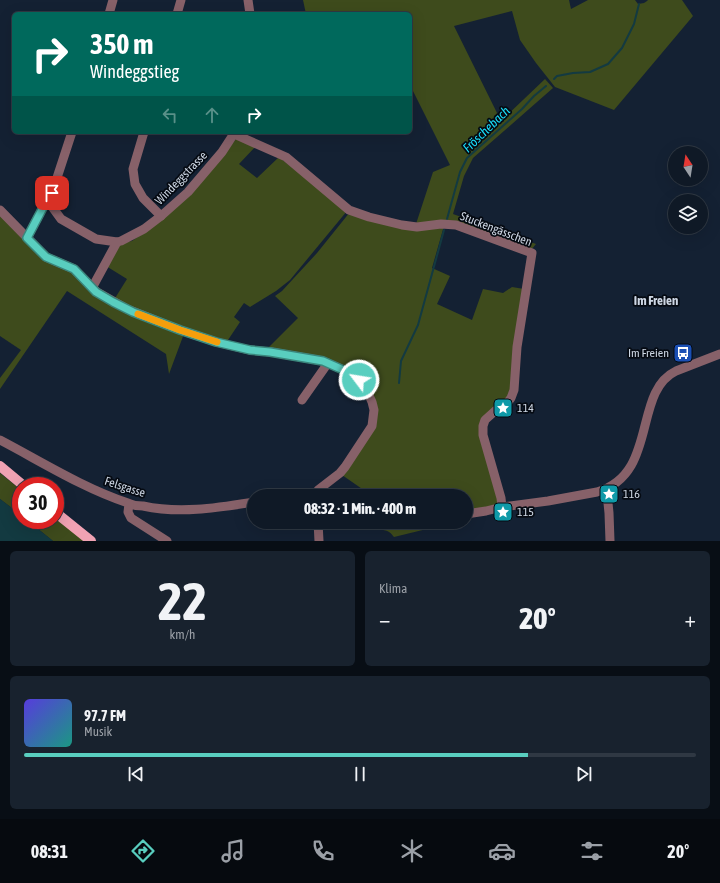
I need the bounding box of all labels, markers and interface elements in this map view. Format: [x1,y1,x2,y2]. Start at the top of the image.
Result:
icon: right [24,28,76,80]
text: 350 m [90,28,153,60]
text: Windeggstieg [90,61,179,82]
water label: Fröschebach [460,103,513,155]
icon: left [159,104,181,126]
icon: ahead [201,104,223,126]
icon: right [243,104,265,126]
north arrow [668,146,708,186]
map controls [668,146,708,234]
street label: Windeggstrasse [152,148,210,208]
pin [35,176,69,210]
icon: arrive [41,182,63,204]
button: layers [668,194,708,234]
street label: Stuckengässchen [458,209,534,249]
district label: Im Freien [634,293,678,308]
bus stop icon: Im Freien [672,342,694,364]
place label: Im Freien [628,346,669,360]
position arrow [338,359,380,401]
place icon: 114 [492,397,514,419]
place label: 114 [517,401,534,415]
street label: Felsgasse [103,474,147,500]
speed limit sign: 30 [12,477,64,529]
place icon: 116 [598,483,620,505]
place label: 116 [623,487,640,501]
text: 08:32 · 1 Min. · 400 m [304,500,416,517]
place icon: 115 [492,501,514,523]
place label: 115 [517,505,534,519]
text: 22 [158,571,207,631]
text: Klima [379,581,407,596]
text: 20° [519,601,556,635]
text: − [379,606,390,632]
text: + [685,606,696,632]
text: km/h [170,627,195,642]
text: 97.7 FM [84,707,126,724]
text: Musik [84,724,112,739]
icon: previous [125,763,147,785]
icon: pause [349,763,371,785]
icon: next [573,763,595,785]
icon: directions [129,837,157,865]
icon: music [219,837,247,865]
icon: phone [309,837,337,865]
icon: climate [398,837,426,865]
icon: car [488,837,516,865]
icon: filters [578,837,606,865]
text: 08:31 [31,841,68,862]
text: 20° [667,841,689,862]

